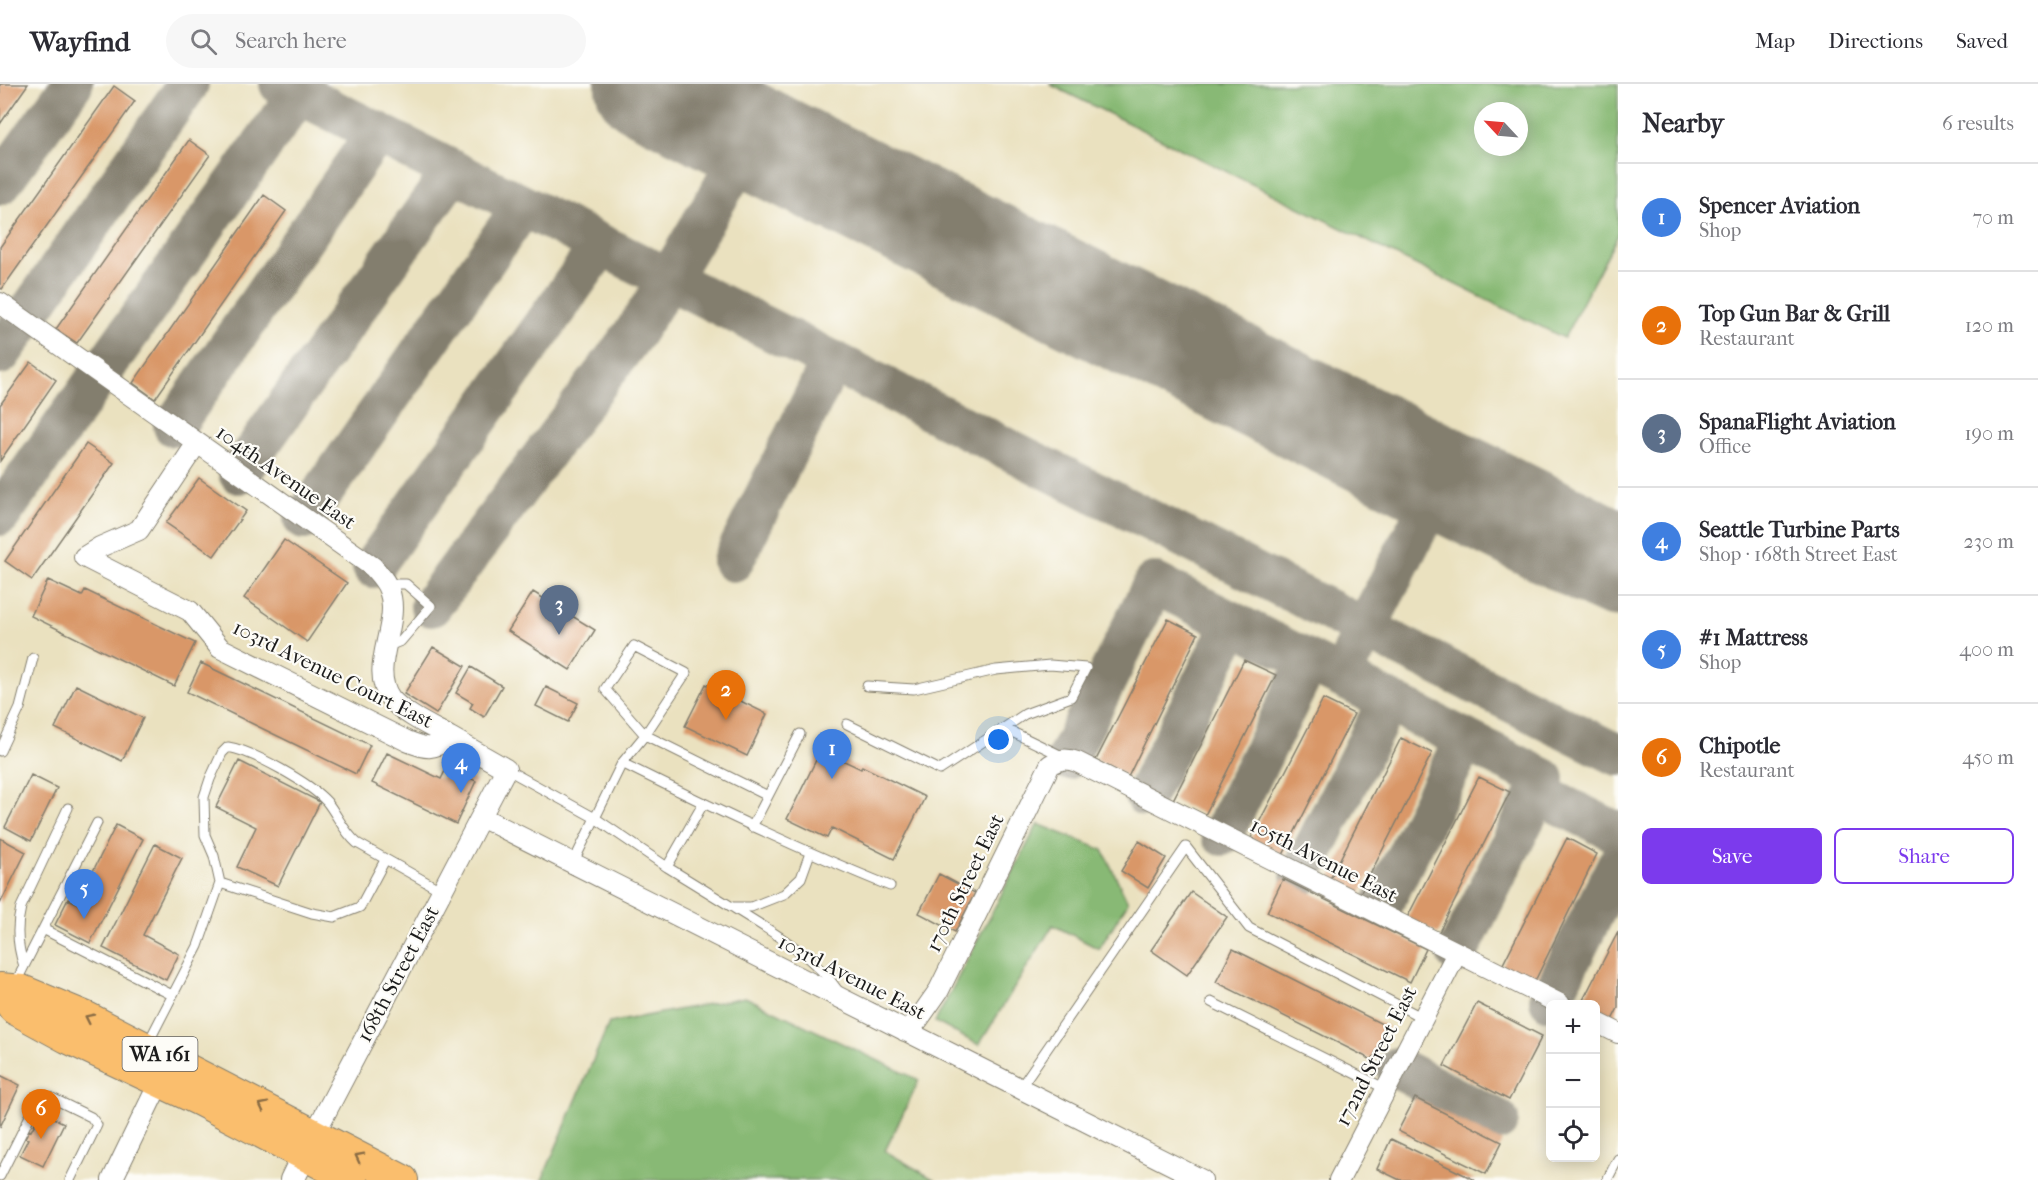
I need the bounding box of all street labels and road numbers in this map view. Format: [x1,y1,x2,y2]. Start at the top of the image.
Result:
street label: 104th Avenue East [212,420,361,534]
street label: 103rd Avenue Court East [229,615,437,733]
street label: 170th Street East [921,810,1009,956]
street label: 105th Avenue East [1246,813,1402,908]
street label: 168th Street East [352,901,444,1046]
street label: 103rd Avenue East [774,929,930,1025]
street label: 172nd Street East [1330,981,1422,1130]
road number: WA 161 [122,1037,198,1071]

